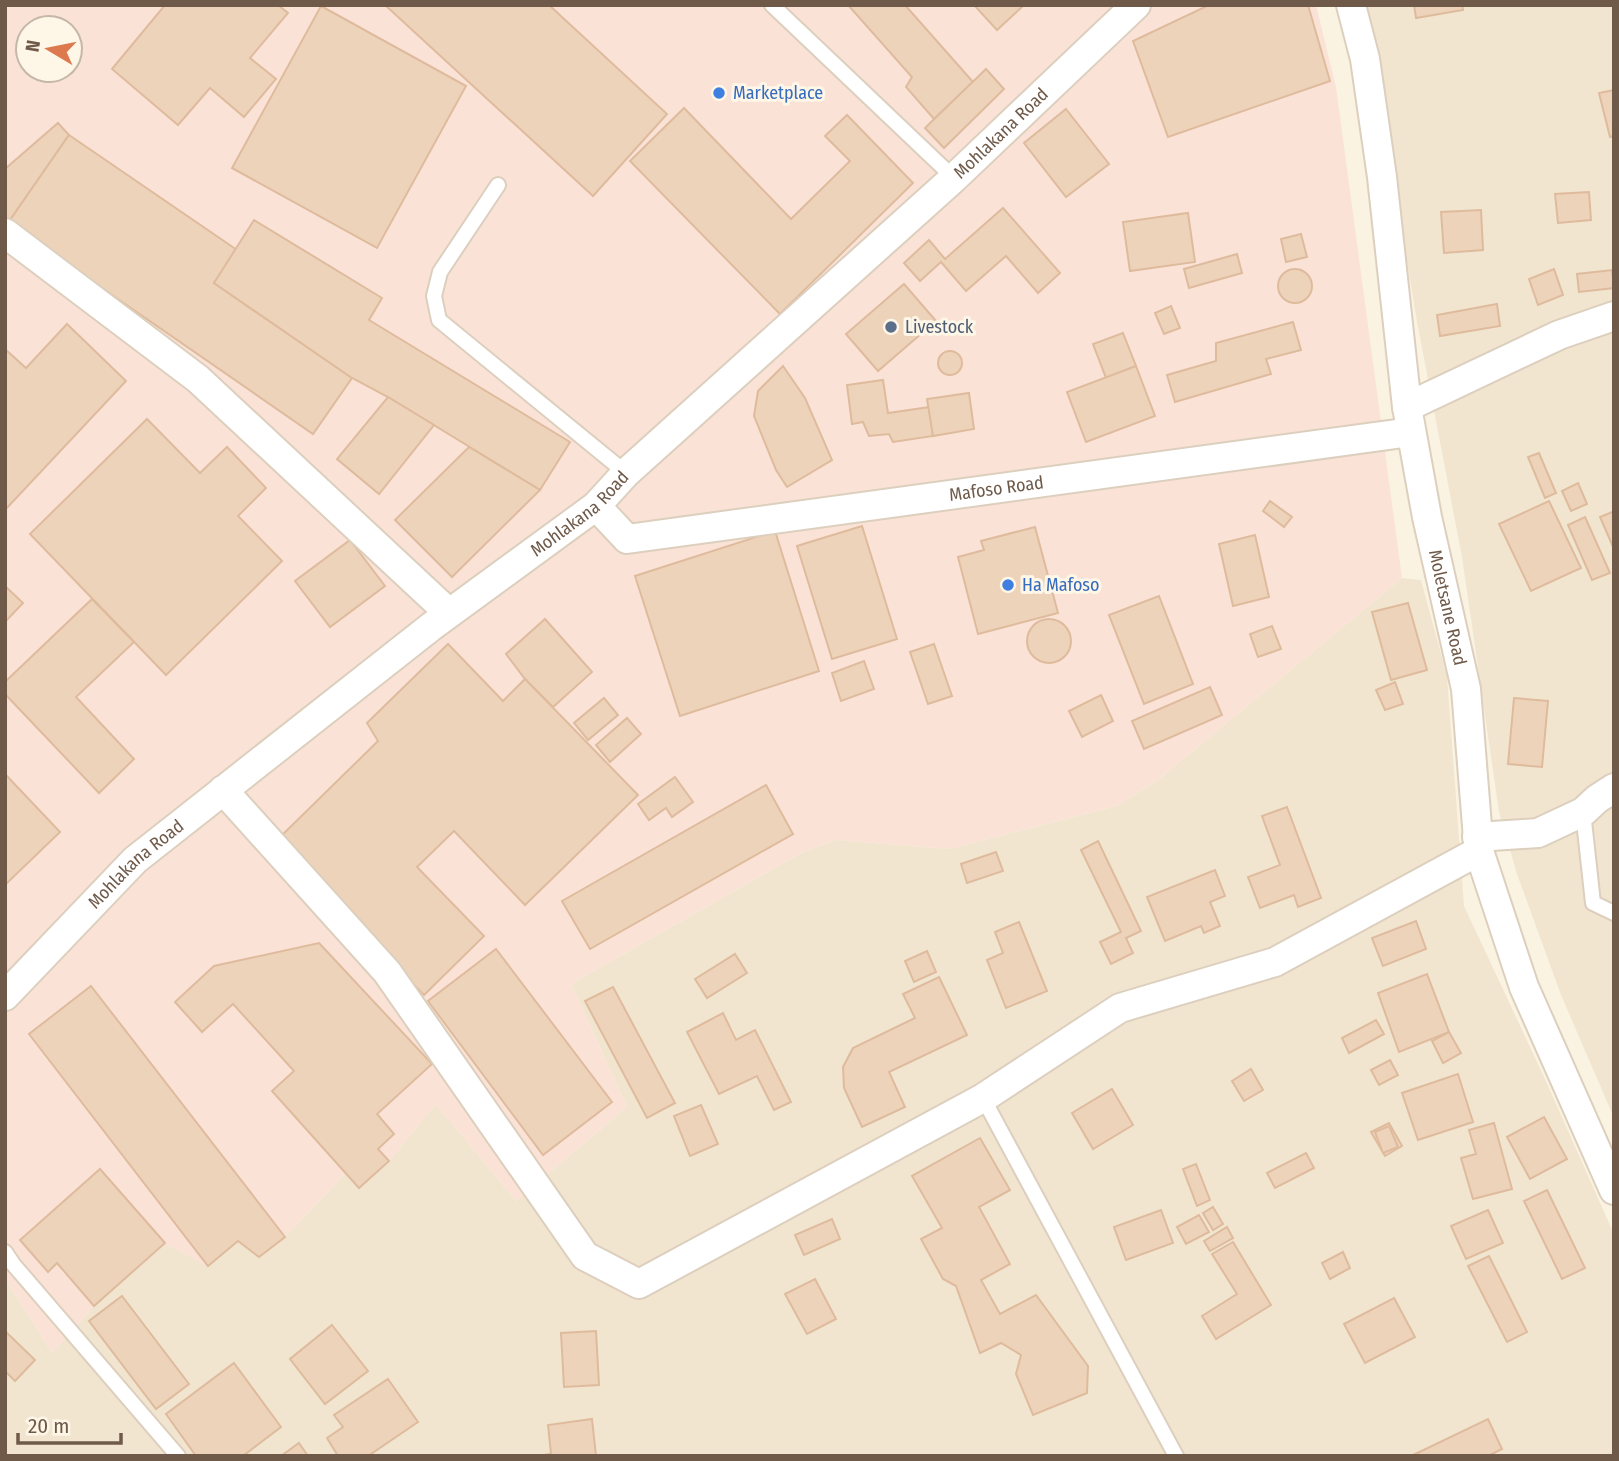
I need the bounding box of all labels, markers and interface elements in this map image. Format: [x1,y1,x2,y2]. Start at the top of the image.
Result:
north arrow [14,14,84,84]
text: N [20,39,45,54]
place label: Marketplace [733,82,823,104]
street label: Mohlakana Road [949,83,1053,183]
marker: Marketplace [711,85,727,101]
place label: Livestock [905,316,974,338]
marker: Livestock [883,319,899,335]
street label: Mohlakana Road [526,466,633,561]
street label: Mafoso Road [948,471,1045,506]
street label: Moletsane Road [1424,548,1471,668]
place label: Ha Mafoso [1022,574,1100,596]
marker: Ha Mafoso [1000,577,1016,593]
street label: Mohlakana Road [83,815,188,913]
scale bar [18,1402,121,1446]
text: 20 m [28,1413,69,1439]

